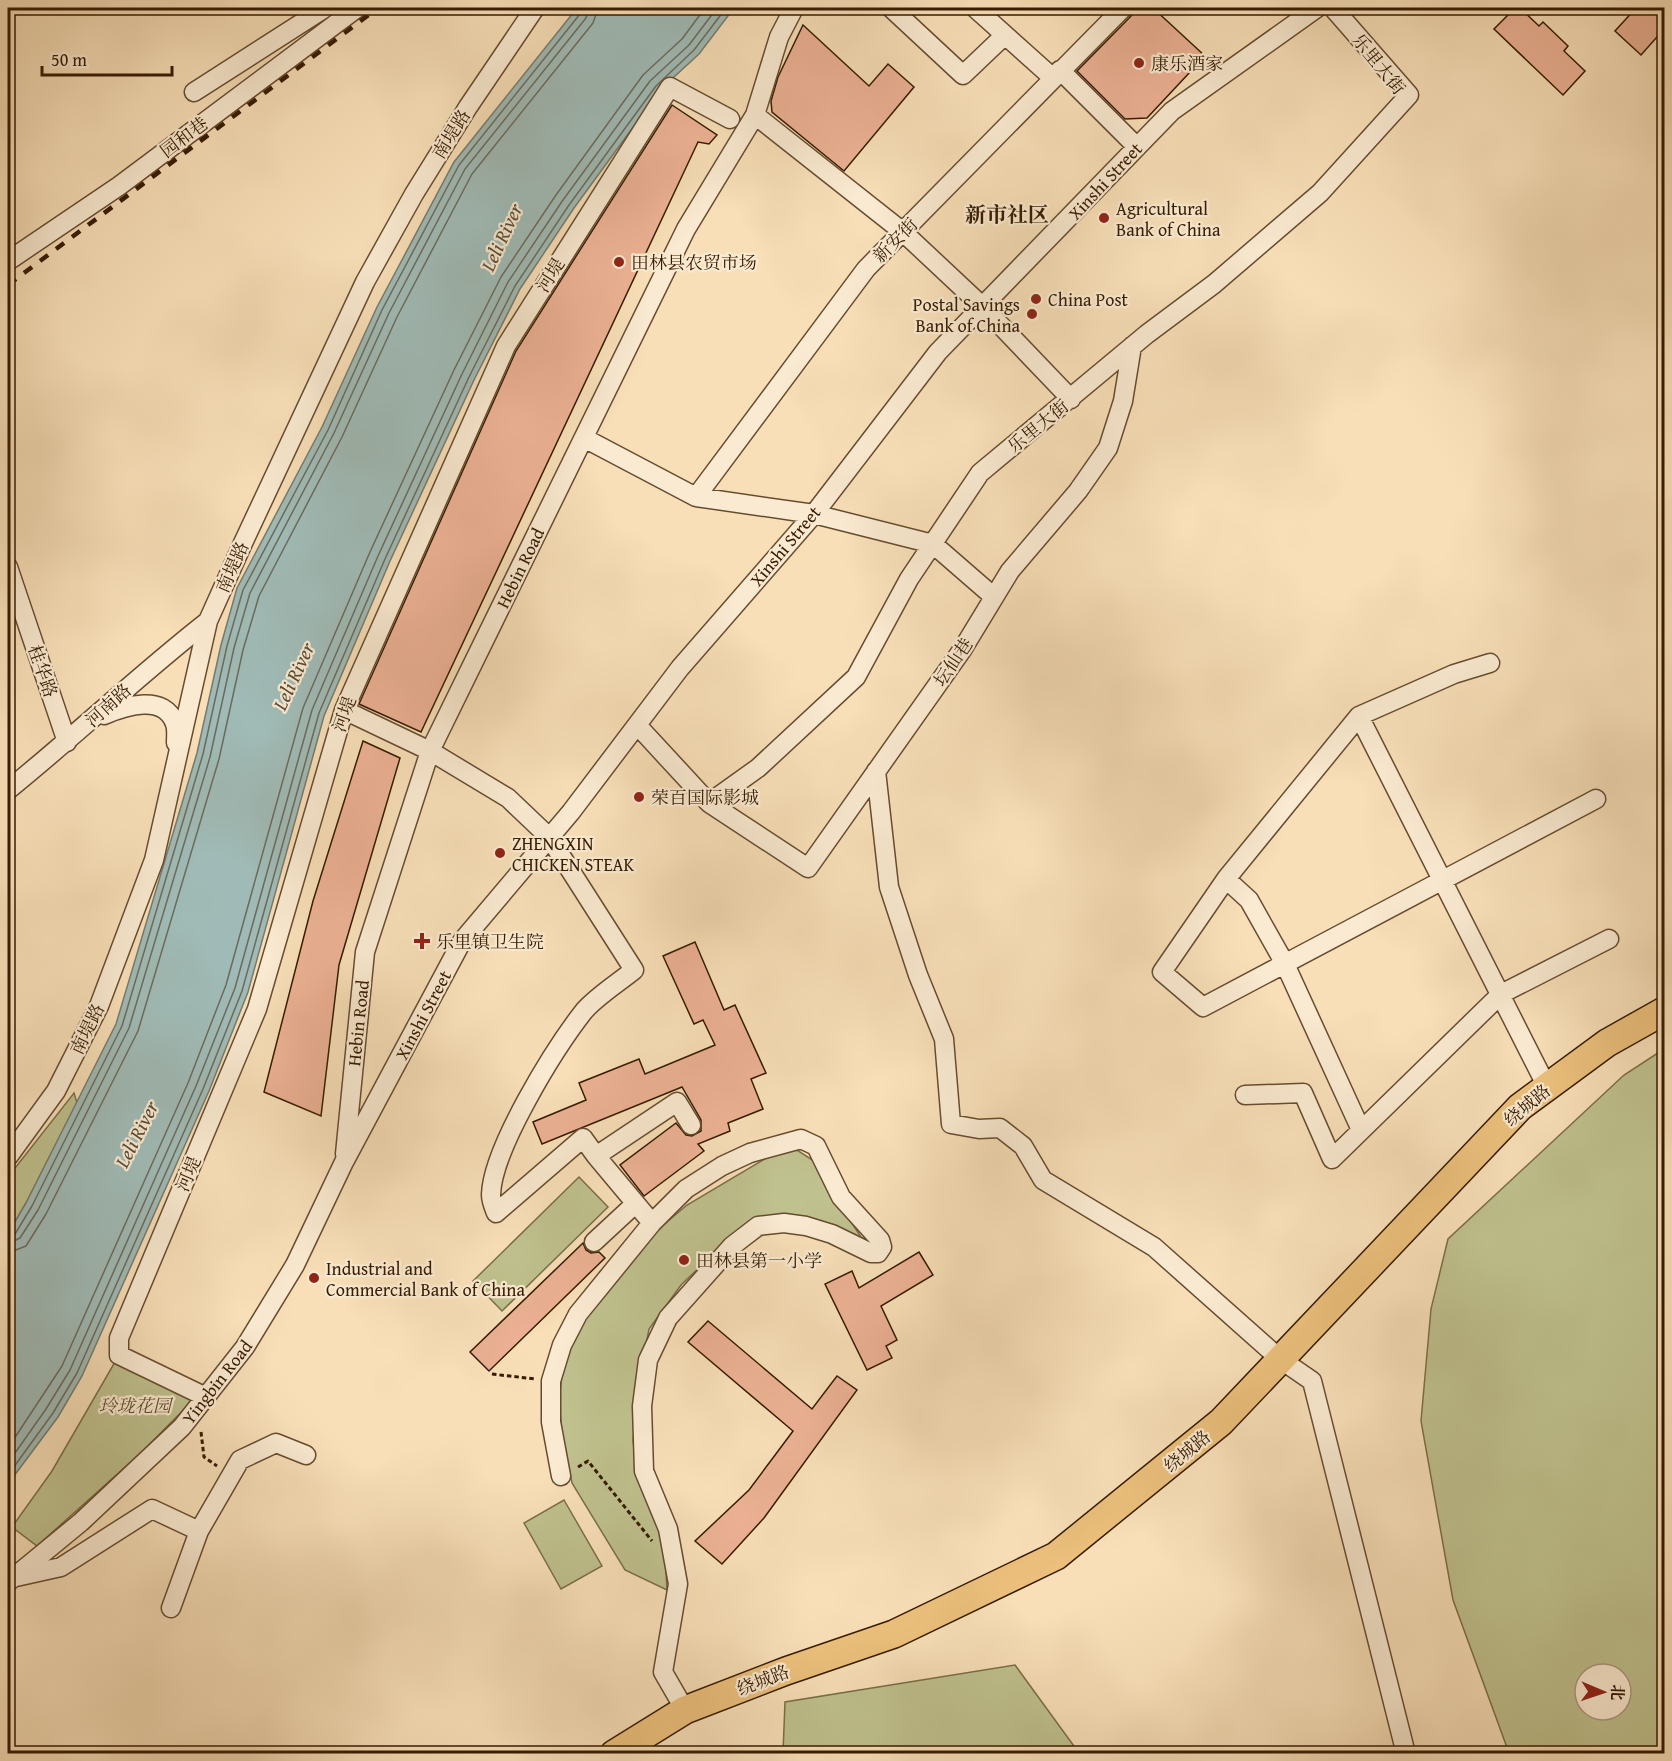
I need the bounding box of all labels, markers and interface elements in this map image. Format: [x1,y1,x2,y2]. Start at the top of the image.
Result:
street label: 乐里大街 [1346,28,1412,100]
scale bar [42,39,172,77]
text: 50 m [51,46,87,73]
place label: 康乐酒家 [1151,50,1223,77]
marker: 康乐酒家 [1132,56,1146,70]
street label: 南堤路 [425,104,477,164]
street label: 园和巷 [154,110,214,164]
street label: Xinshi Street [1062,135,1149,226]
place label: Agricultural Bank of China [1116,195,1221,243]
water label: Leli River [472,198,530,276]
district label: 新市社区 [965,199,1049,230]
street label: 新安街 [866,211,924,269]
marker: Agricultural Bank of China [1097,211,1111,225]
place label: 田林县农贸市场 [631,249,757,276]
street label: 河堤 [529,253,571,297]
marker: 田林县农贸市场 [612,255,626,269]
place label: China Post [1048,286,1129,313]
place label: Postal Savings Bank of China [913,291,1020,339]
marker: China Post [1029,292,1043,306]
marker: Postal Savings Bank of China [1025,307,1039,321]
street label: 乐里大街 [1002,393,1074,459]
street label: Xinshi Street [743,499,827,592]
street label: Hebin Road [489,523,551,613]
street label: 南堤路 [209,537,255,597]
street label: 坛仙巷 [927,632,979,692]
water label: Leli River [264,637,322,715]
street label: 桂华路 [21,641,65,701]
street label: 河南路 [79,677,137,733]
street label: 河堤 [325,692,363,736]
place label: 荣百国际影城 [651,784,759,811]
marker: 荣百国际影城 [632,790,646,804]
place label: ZHENGXIN CHICKEN STEAK [512,830,634,878]
marker: ZHENGXIN CHICKEN STEAK [493,846,507,860]
place label: 乐里镇卫生院 [436,928,544,955]
marker: 乐里镇卫生院 [413,932,431,950]
street label: Xinshi Street [388,965,458,1065]
street label: Hebin Road [340,978,376,1067]
street label: 南堤路 [63,999,111,1059]
street label: 绕城路 [1498,1077,1556,1133]
water label: Leli River [106,1095,165,1173]
street label: 河堤 [169,1152,207,1196]
place label: 田林县第一小学 [696,1247,822,1274]
marker: 田林县第一小学 [677,1253,691,1267]
place label: Industrial and Commercial Bank of China [326,1255,525,1303]
marker: Industrial and Commercial Bank of China [307,1271,321,1285]
street label: Yingbin Road [175,1334,259,1430]
park label: 玲珑花园 [99,1392,174,1419]
street label: 绕城路 [1158,1423,1216,1479]
street label: 绕城路 [733,1658,793,1702]
north arrow [1573,1662,1633,1722]
text: 北 [1606,1684,1630,1701]

